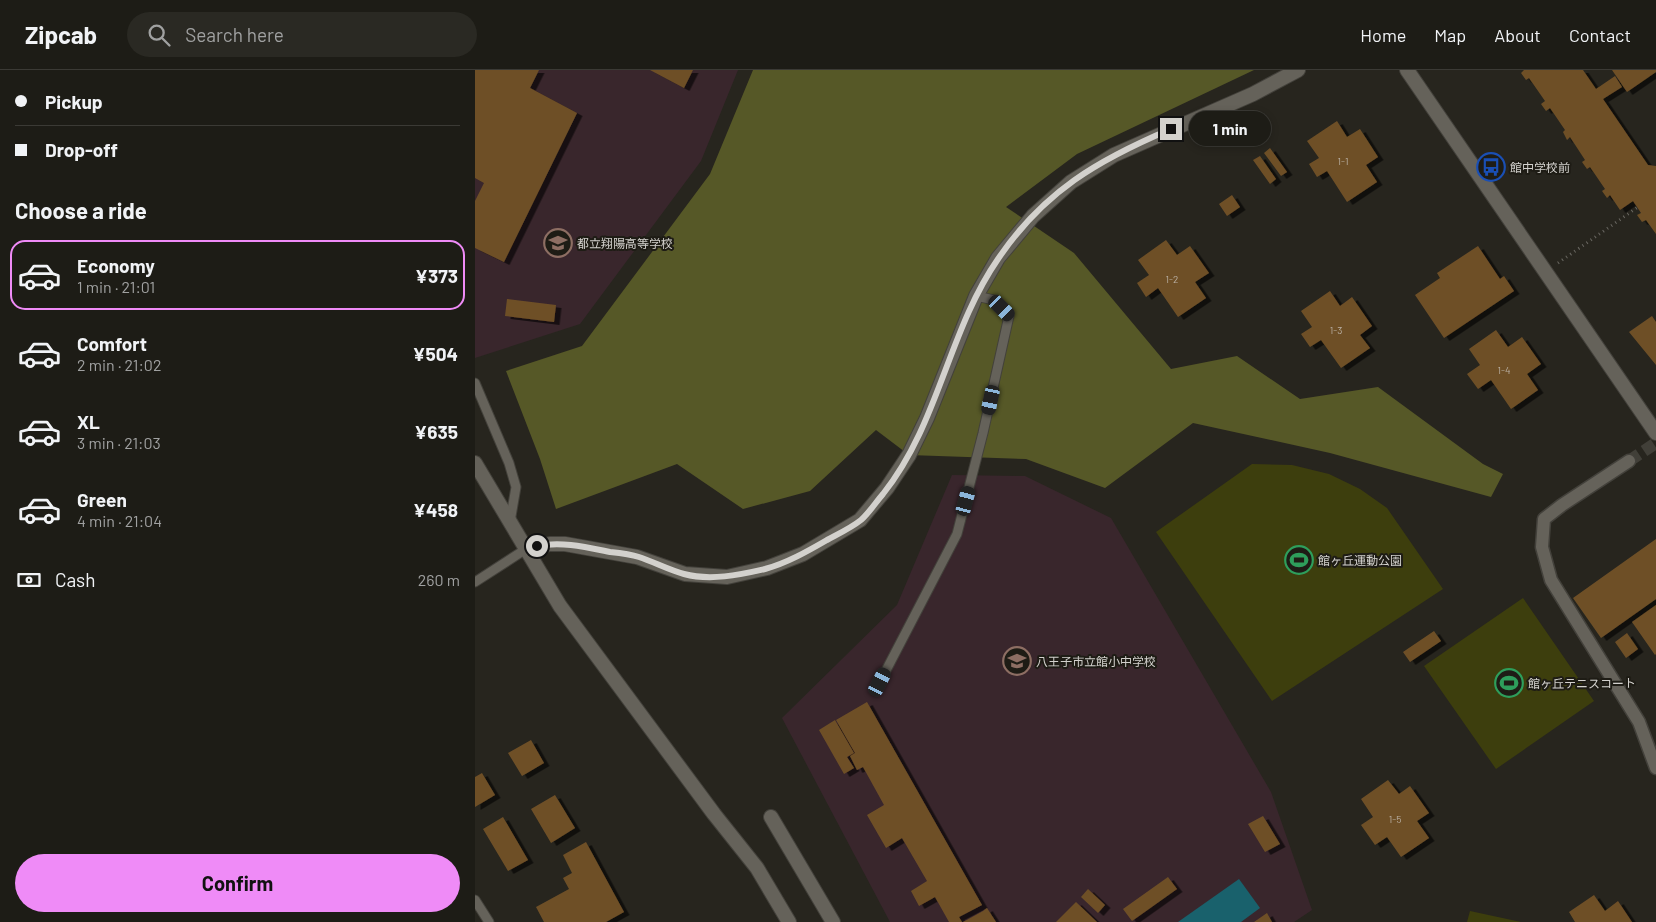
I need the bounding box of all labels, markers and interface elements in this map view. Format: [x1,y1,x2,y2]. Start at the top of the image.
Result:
search box [127,12,477,57]
text: Zipcab [25,20,97,49]
icon: search [145,21,173,49]
text: Search here [185,23,284,46]
text: Home [1360,24,1406,46]
text: Map [1434,24,1466,46]
text: About [1494,24,1541,46]
text: Contact [1569,24,1631,46]
text: Pickup [45,90,103,113]
callout: 1 min [1189,112,1271,146]
route end [1160,118,1182,140]
text: 1 min [1212,119,1248,138]
text: Drop-off [45,138,118,161]
bus stop icon: 館中学校前 [1476,152,1506,182]
house number: 1-1 [1338,155,1348,167]
place label: 館中学校前 [1510,160,1570,174]
text: Choose a ride [15,197,147,223]
school or university icon: 都立翔陽高等学校 [543,228,573,258]
place label: 都立翔陽高等学校 [577,236,673,250]
icon: car [17,253,62,298]
text: Economy [77,254,155,277]
text: ¥373 [415,264,458,287]
house number: 1-2 [1166,273,1178,285]
text: 1 min · 21:01 [77,277,155,296]
car [986,292,1017,324]
house number: 1-3 [1330,324,1342,336]
icon: car [17,331,62,376]
text: Comfort [77,332,147,355]
text: ¥504 [412,342,458,365]
text: 2 min · 21:02 [77,355,161,374]
house number: 1-4 [1498,364,1510,376]
car [980,384,1001,416]
icon: car [17,409,62,454]
text: XL [77,410,100,433]
text: ¥635 [414,420,458,443]
text: 3 min · 21:03 [77,433,161,452]
car [954,485,977,517]
icon: car [17,487,62,532]
text: Green [77,488,127,511]
text: ¥458 [413,498,458,521]
text: 4 min · 21:04 [77,511,162,530]
route start [526,535,548,557]
sports icon: 館ヶ丘運動公園 [1284,545,1314,575]
place label: 館ヶ丘運動公園 [1318,553,1402,567]
icon: cash [15,566,43,594]
text: Cash [55,568,96,591]
text: 260 m [418,570,460,589]
school or university icon: 八王子市立館小中学校 [1002,646,1032,676]
place label: 八王子市立館小中学校 [1036,654,1156,668]
car [866,665,893,699]
sports icon: 館ヶ丘テニスコート [1494,668,1524,698]
place label: 館ヶ丘テニスコート [1528,676,1636,690]
house number: 1-5 [1389,813,1401,825]
button: Confirm [15,854,460,912]

